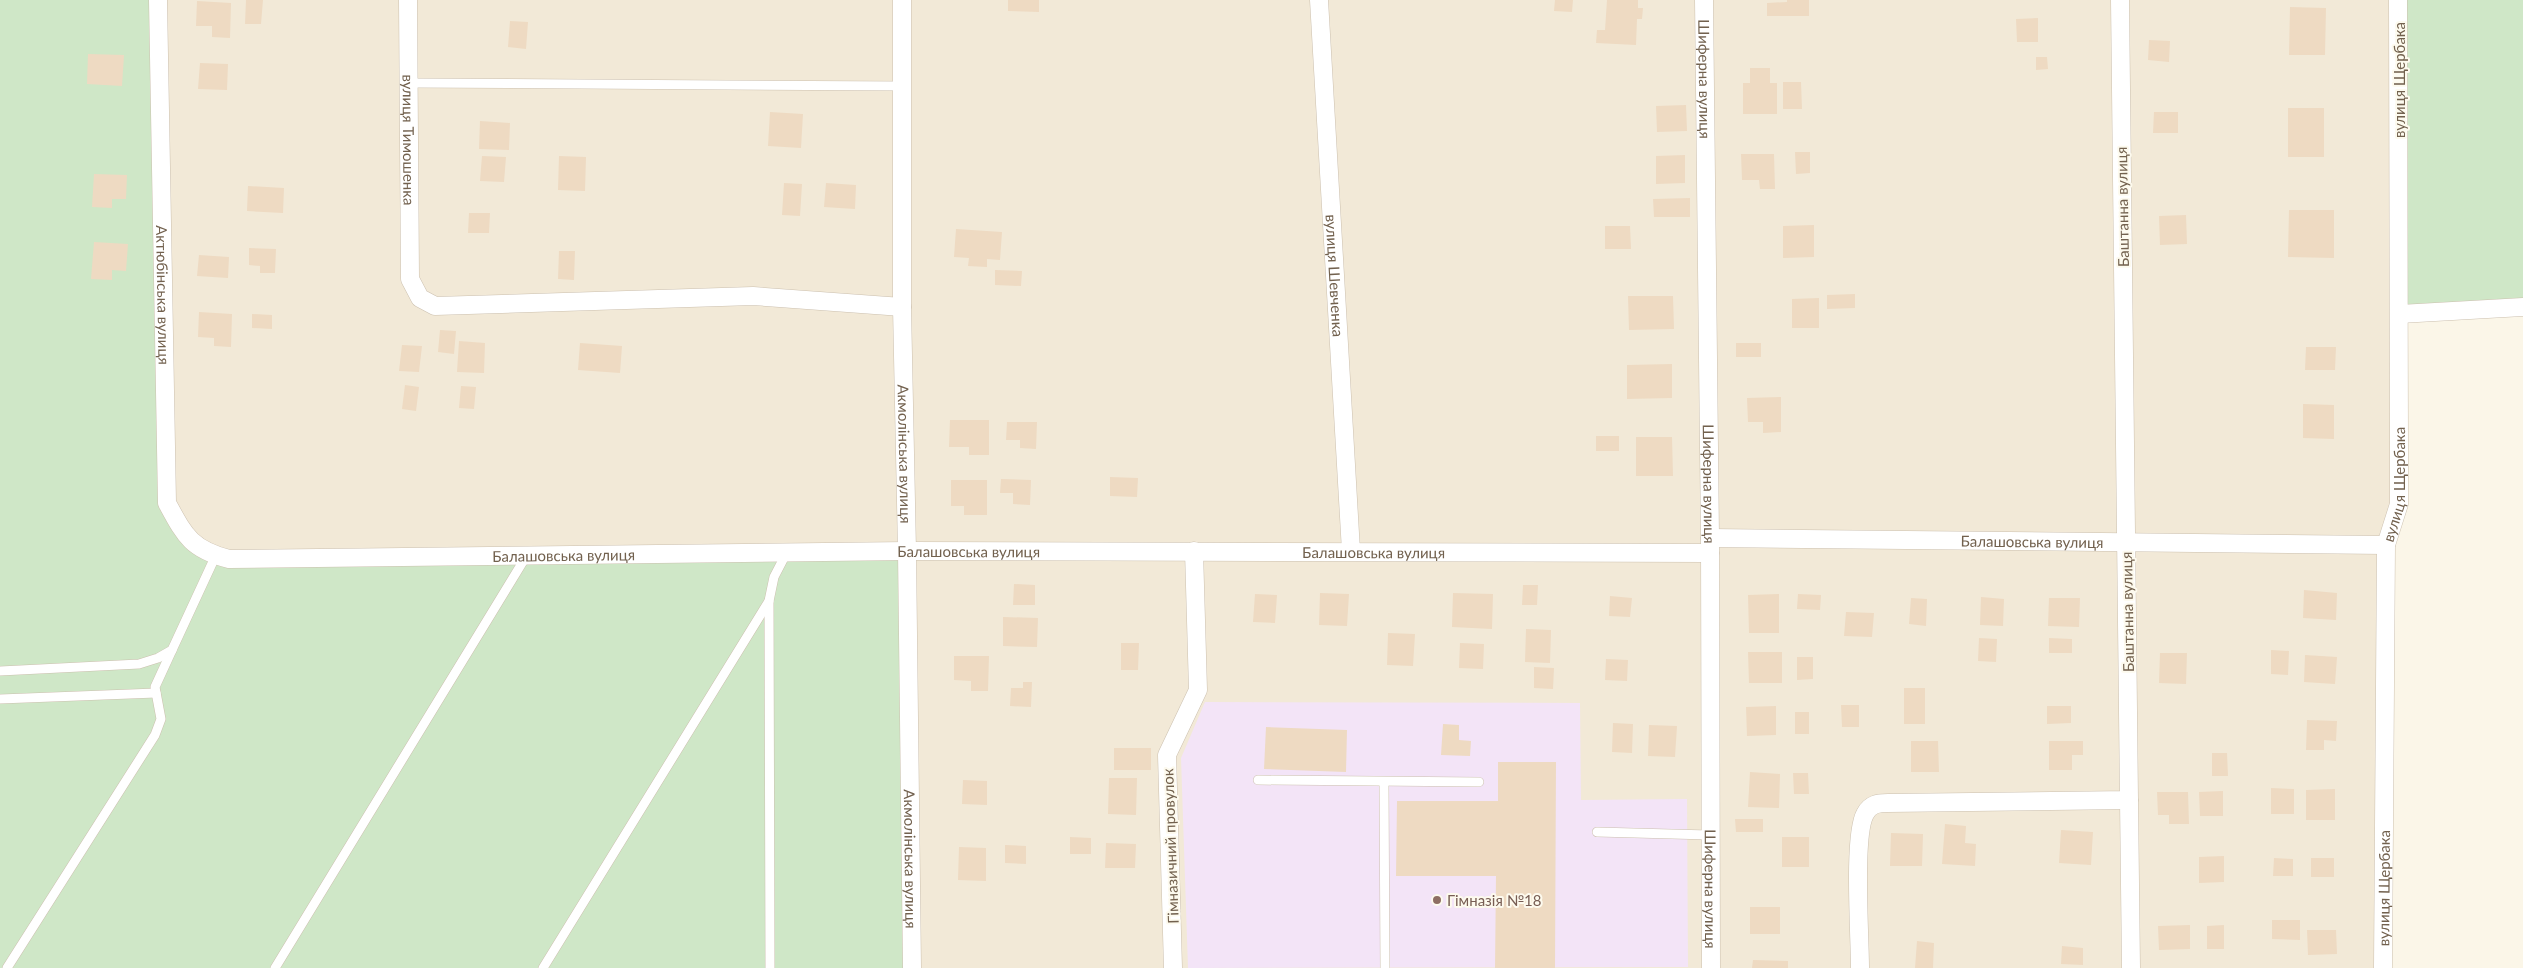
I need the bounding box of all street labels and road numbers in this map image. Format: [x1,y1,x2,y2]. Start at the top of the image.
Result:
street label: Шиферна вулиця [1695,19,1715,139]
street label: вулиця Щербака [2390,22,2408,138]
street label: вулиця Тимошенка [400,74,418,206]
street label: Баштанна вулиця [2112,147,2132,267]
street label: вулиця Шевченка [1322,214,1348,337]
street label: Актюбінська вулиця [153,225,174,365]
street label: Акмолінська вулиця [895,384,915,524]
street label: Шиферна вулиця [1700,424,1719,544]
street label: вулиця Щербака [2379,427,2408,544]
street label: Балашовська вулиця [1960,532,2104,551]
street label: Балашовська вулиця [897,542,1040,560]
street label: Балашовська вулиця [1302,543,1445,561]
street label: Балашовська вулиця [492,545,635,565]
street label: Баштанна вулиця [2117,552,2137,672]
street label: Гімназичний провулок [1158,768,1182,924]
street label: Акмолінська вулиця [901,789,921,929]
street label: Шиферна вулиця [1702,829,1720,949]
street label: вулиця Щербака [2374,830,2393,946]

